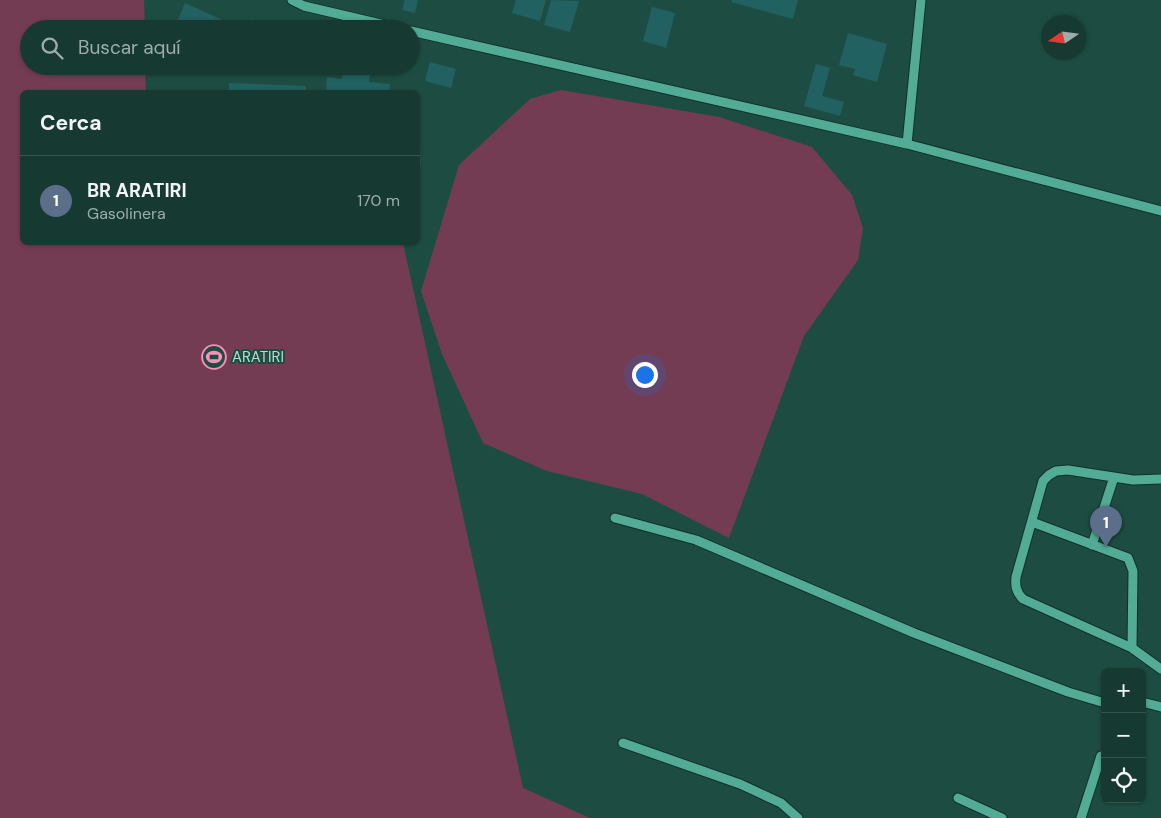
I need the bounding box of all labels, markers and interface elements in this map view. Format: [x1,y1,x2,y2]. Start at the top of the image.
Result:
north arrow [1041,15,1086,60]
search box [20,20,420,75]
icon: search [38,34,66,62]
text: Buscar aquí [78,35,181,60]
text: Cerca [40,109,102,137]
text: BR ARATIRI [87,178,187,203]
text: 1 [53,190,59,211]
text: 170 m [357,190,400,211]
text: Gasolinera [87,203,166,224]
sports icon: ARATIRI [201,344,227,370]
place label: ARATIRI [232,347,284,367]
your location [632,362,658,388]
pin: 1 [1090,506,1122,547]
map controls [1101,668,1146,803]
button: + [1101,668,1146,713]
button: − [1101,713,1146,758]
button: locate [1101,758,1146,803]

